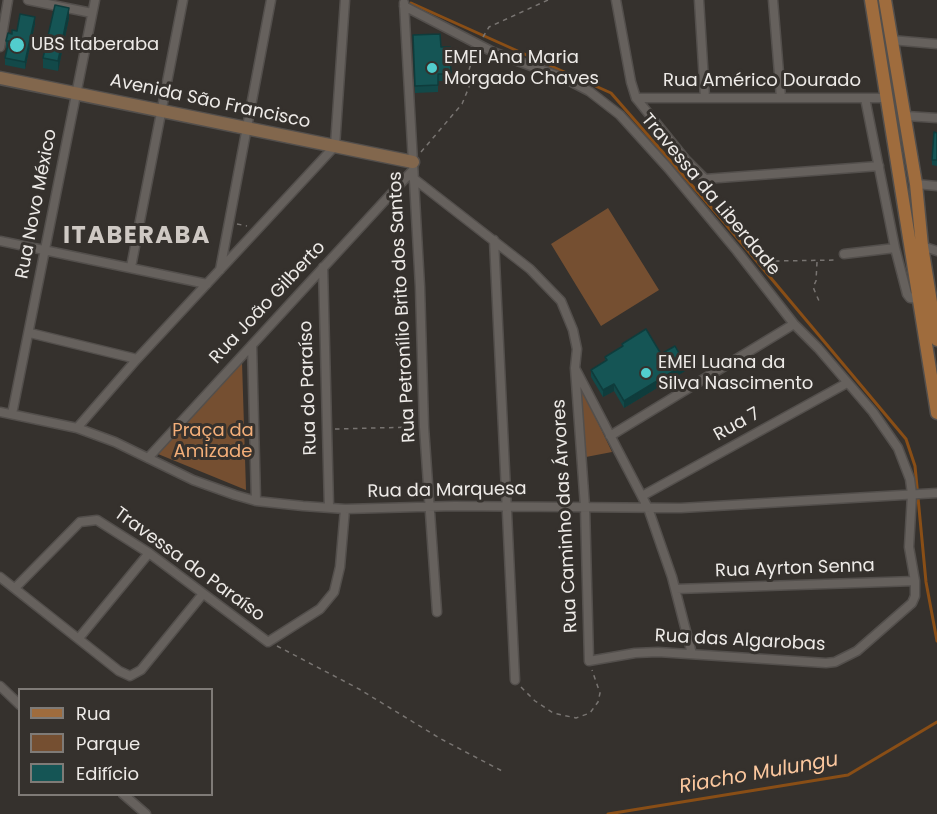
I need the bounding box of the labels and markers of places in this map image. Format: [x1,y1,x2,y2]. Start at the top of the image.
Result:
place label: UBS Itaberaba [31,34,159,56]
marker: UBS Itaberaba [8,36,26,54]
place label: EMEI Ana Maria Morgado Chaves [444,47,599,90]
marker: EMEI Ana Maria Morgado Chaves [425,61,439,75]
place label: EMEI Luana da Silva Nascimento [658,352,813,394]
marker: EMEI Luana da Silva Nascimento [639,366,653,380]

